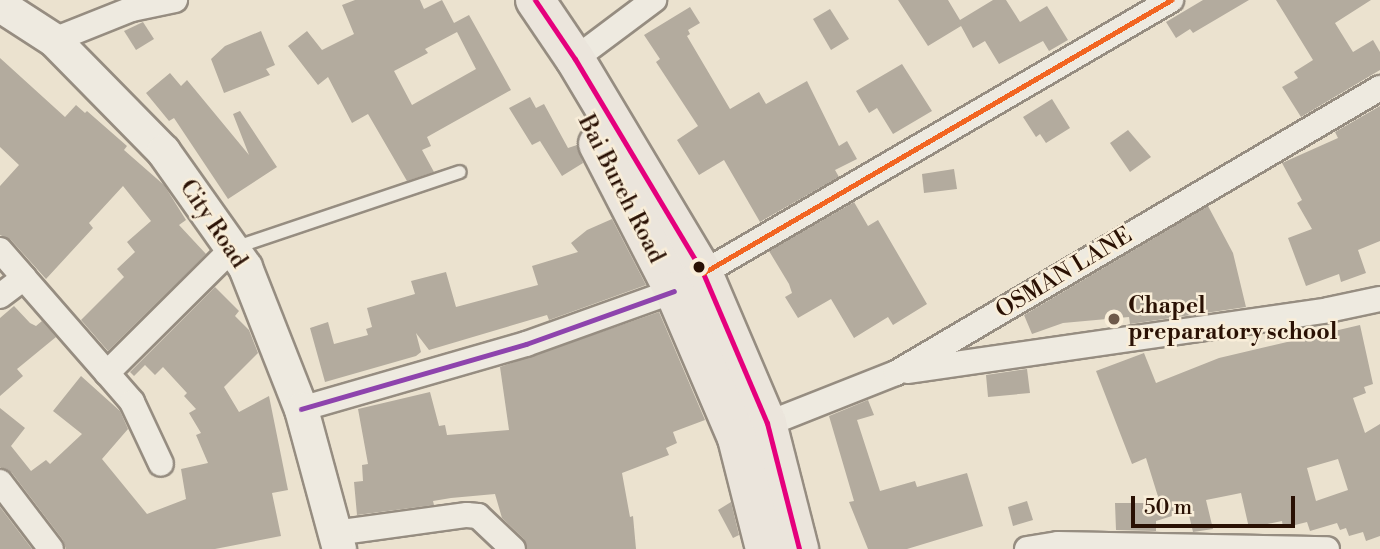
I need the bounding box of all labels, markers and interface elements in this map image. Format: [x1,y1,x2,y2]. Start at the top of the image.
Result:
street label: Bai Bureh Road [572,110,670,268]
street label: City Road [173,175,253,273]
street label: OSMAN LANE [991,222,1137,324]
unlabelled marker [692,260,706,274]
place label: Chapel preparatory school [1128,292,1337,346]
marker: Chapel preparatory school [1106,311,1122,327]
scale bar [1135,482,1300,526]
text: 50 m [1144,495,1192,521]

